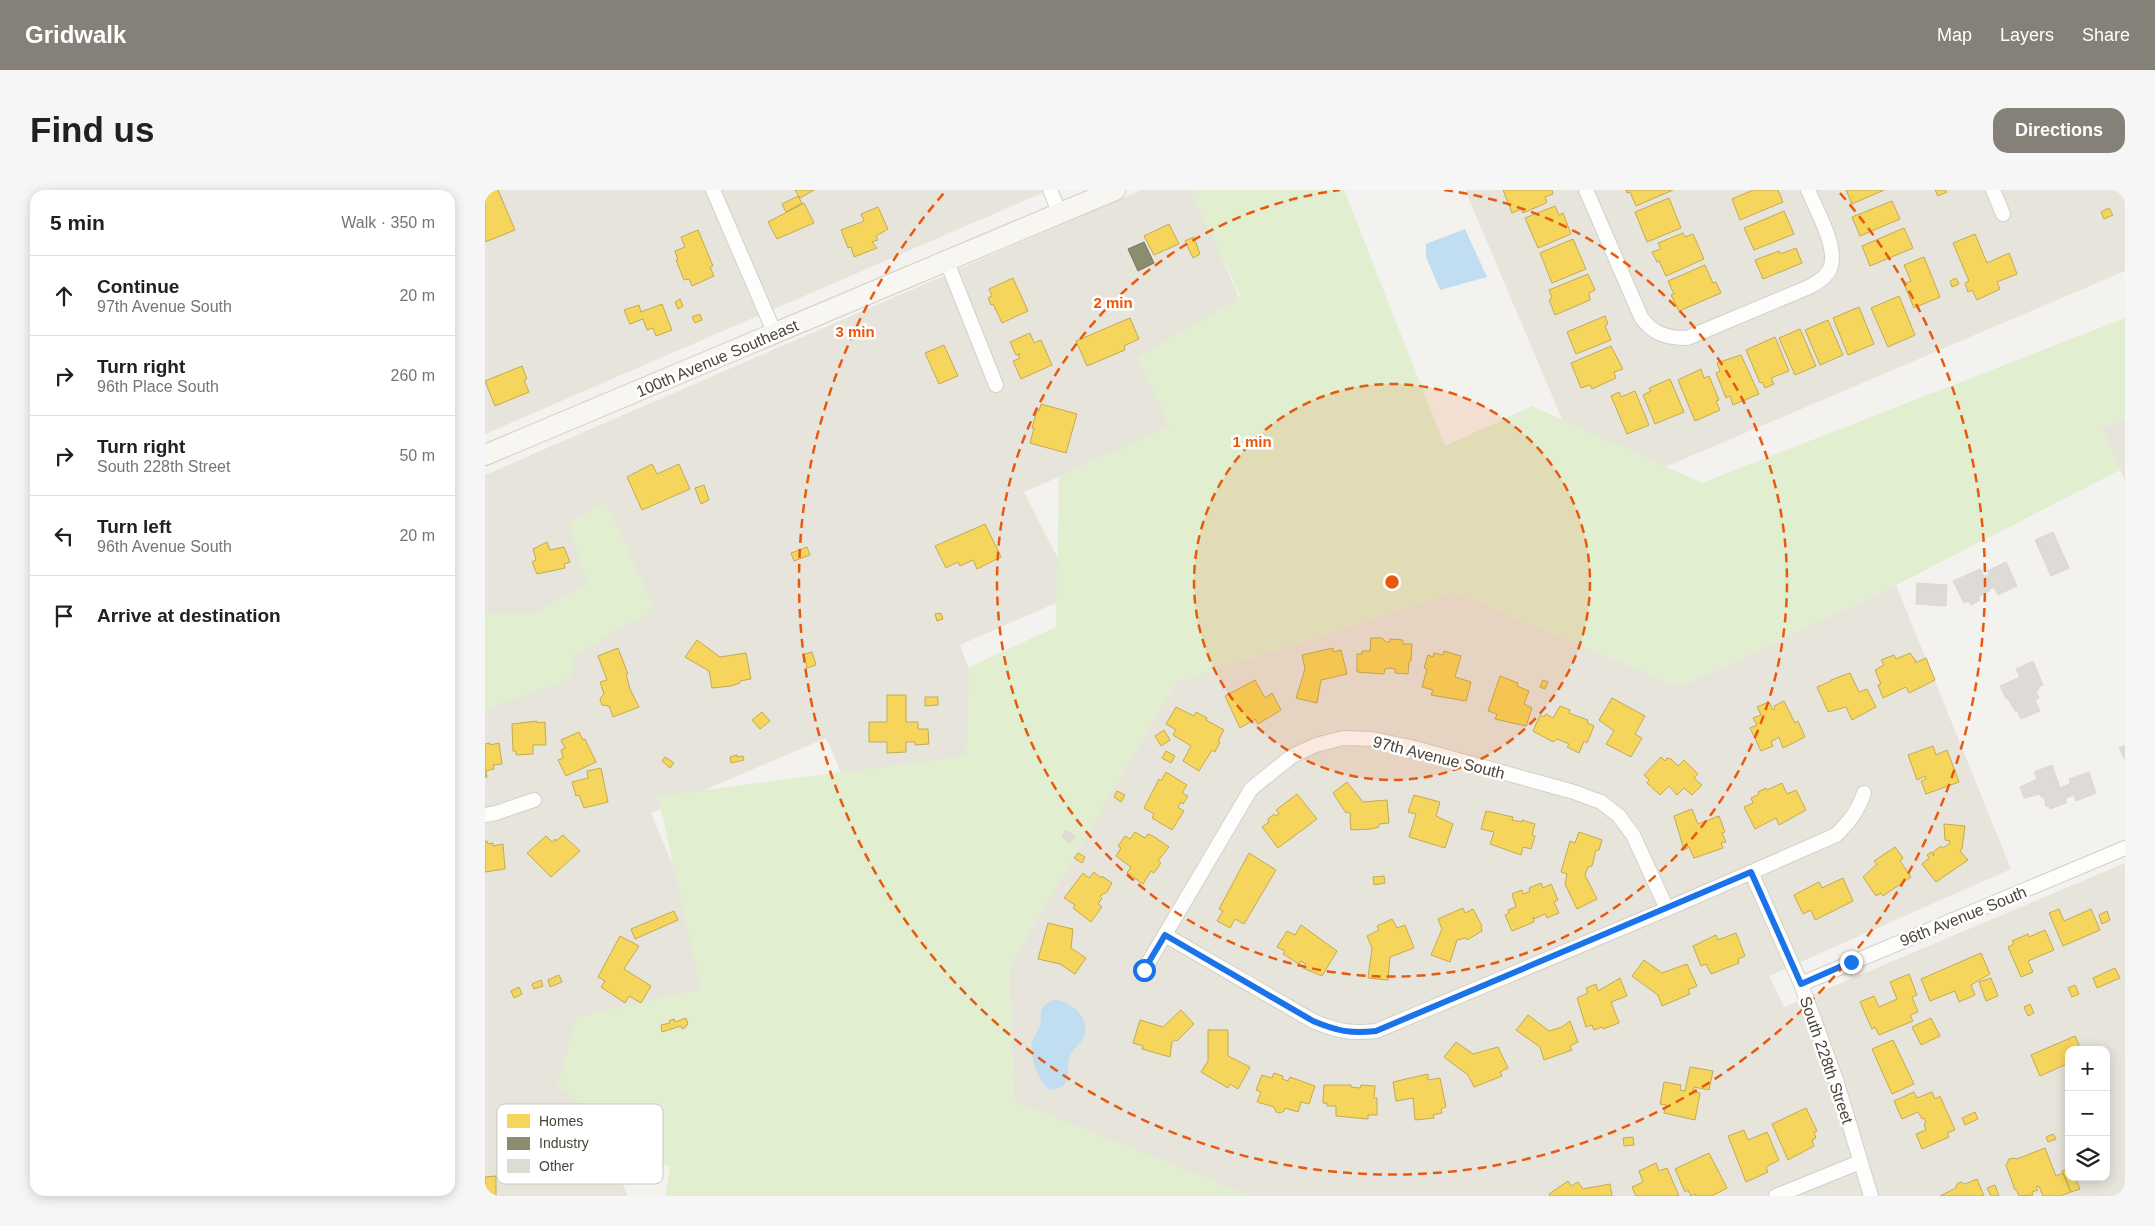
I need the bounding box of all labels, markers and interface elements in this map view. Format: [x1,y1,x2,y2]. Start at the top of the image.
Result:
text: Gridwalk [25,21,126,48]
text: Map [1937,25,1972,45]
text: Layers [2000,25,2054,45]
text: Share [2082,25,2130,45]
button: Directions [1993,108,2125,153]
text: Find us [30,110,154,149]
text: 5 min [50,211,105,234]
text: Walk · 350 m [341,214,435,231]
text: Continue [97,276,179,297]
icon: ahead [50,282,78,310]
text: 20 m [399,287,435,304]
text: 2 min [1093,294,1133,311]
text: 97th Avenue South [97,298,232,315]
street label: 100th Avenue Southeast [634,316,801,400]
text: 3 min [835,323,875,340]
text: Turn right [97,356,185,377]
icon: right [50,362,78,390]
text: 260 m [391,367,435,384]
text: 96th Place South [97,378,219,395]
text: 1 min [1232,433,1272,450]
text: Turn right [97,436,185,457]
icon: right [50,442,78,470]
text: 50 m [399,447,435,464]
text: South 228th Street [97,458,230,475]
text: Turn left [97,516,172,537]
icon: left [50,522,78,550]
text: 20 m [399,527,435,544]
text: 96th Avenue South [97,538,232,555]
centre of rings [1383,573,1401,591]
icon: arrive [50,602,78,630]
text: Arrive at destination [97,605,281,626]
street label: 97th Avenue South [1371,733,1506,782]
street label: 96th Avenue South [1897,883,2029,950]
route end [1840,951,1863,974]
route start [1133,959,1156,982]
street label: South 228th Street [1797,994,1856,1127]
map controls [2065,1046,2110,1181]
button: + [2065,1046,2110,1091]
button: − [2065,1091,2110,1136]
legend [497,1104,663,1184]
text: Homes [539,1113,583,1129]
text: Industry [539,1135,589,1151]
button: layers [2065,1136,2110,1181]
text: Other [539,1158,574,1174]

